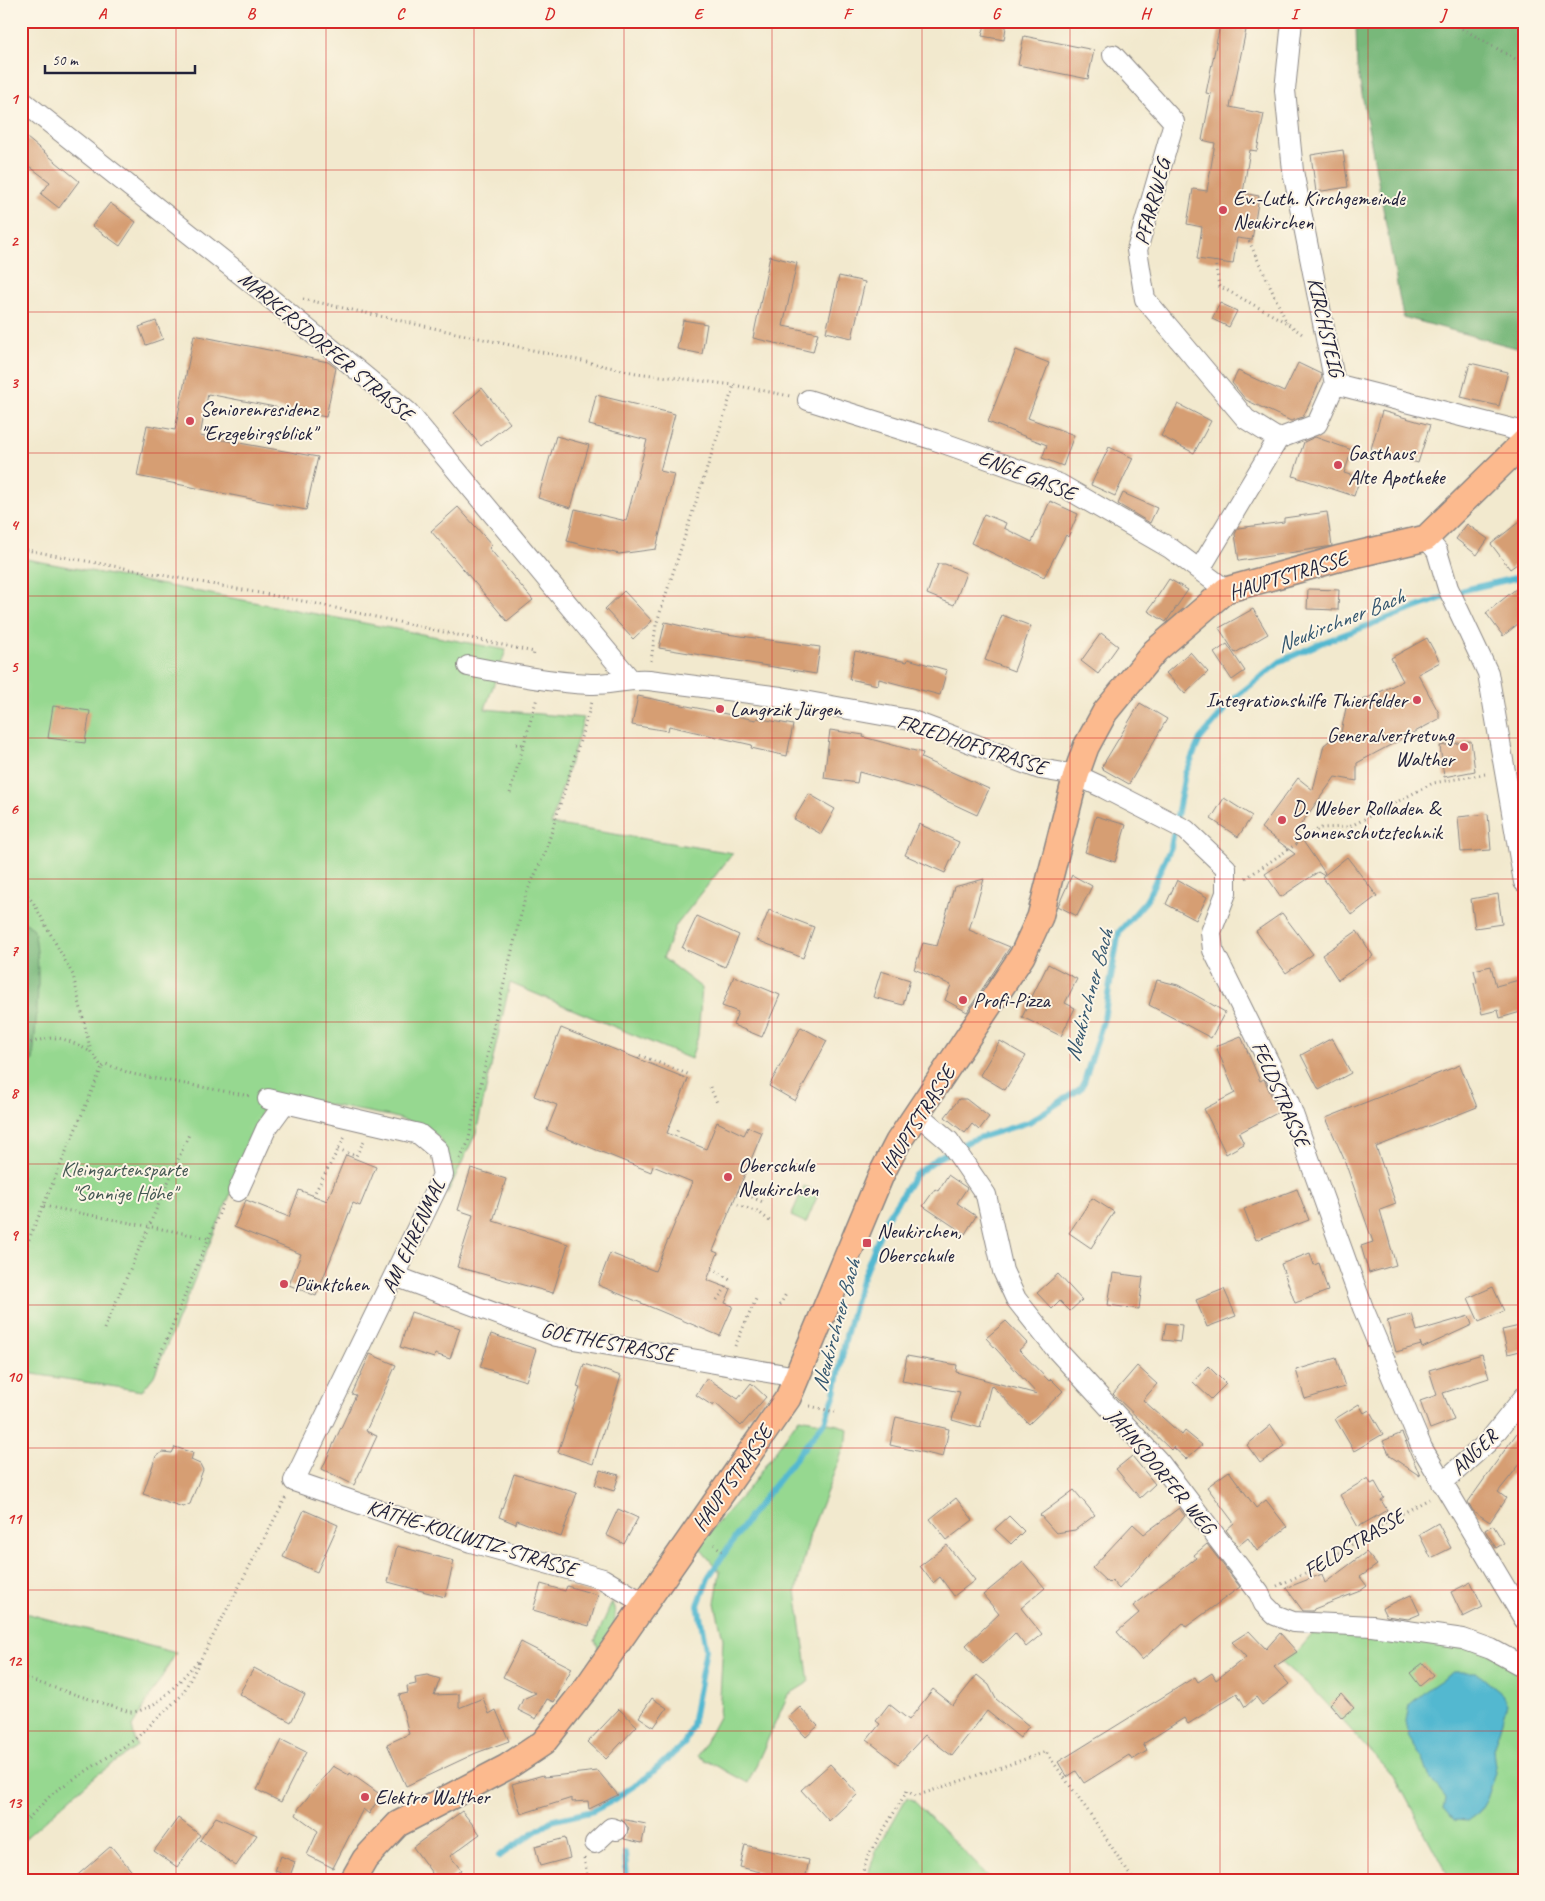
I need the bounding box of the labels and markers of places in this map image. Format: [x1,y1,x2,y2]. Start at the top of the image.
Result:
place label: Ev.-Luth. Kirchgemeinde Neukirchen [1233,185,1406,235]
marker: Ev.-Luth. Kirchgemeinde Neukirchen [1217,204,1229,216]
place label: Seniorenresidenz "Erzgebirgsblick" [200,396,321,446]
marker: Seniorenresidenz "Erzgebirgsblick" [184,415,196,427]
place label: Gasthaus Alte Apotheke [1348,440,1447,490]
marker: Gasthaus Alte Apotheke [1332,459,1344,471]
place label: Integrationshilfe Thierfelder [1206,687,1409,713]
marker: Integrationshilfe Thierfelder [1411,694,1423,706]
place label: Langrzik Jürgen [730,696,843,722]
marker: Langrzik Jürgen [714,703,726,715]
place label: Generalvertretung Walther [1327,722,1456,772]
marker: Generalvertretung Walther [1458,741,1470,753]
place label: D. Weber Rolladen & Sonnenschutztechnik [1292,795,1444,845]
marker: D. Weber Rolladen & Sonnenschutztechnik [1276,814,1288,826]
place label: Profi-Pizza [973,987,1051,1013]
marker: Profi-Pizza [957,994,969,1006]
place label: Oberschule Neukirchen [738,1152,819,1202]
marker: Oberschule Neukirchen [722,1171,734,1183]
place label: Neukirchen, Oberschule [877,1218,962,1268]
marker: Neukirchen, Oberschule [861,1237,873,1249]
place label: Pünktchen [294,1271,370,1297]
marker: Pünktchen [278,1278,290,1290]
place label: Elektro Walther [375,1784,491,1810]
marker: Elektro Walther [359,1791,371,1803]

